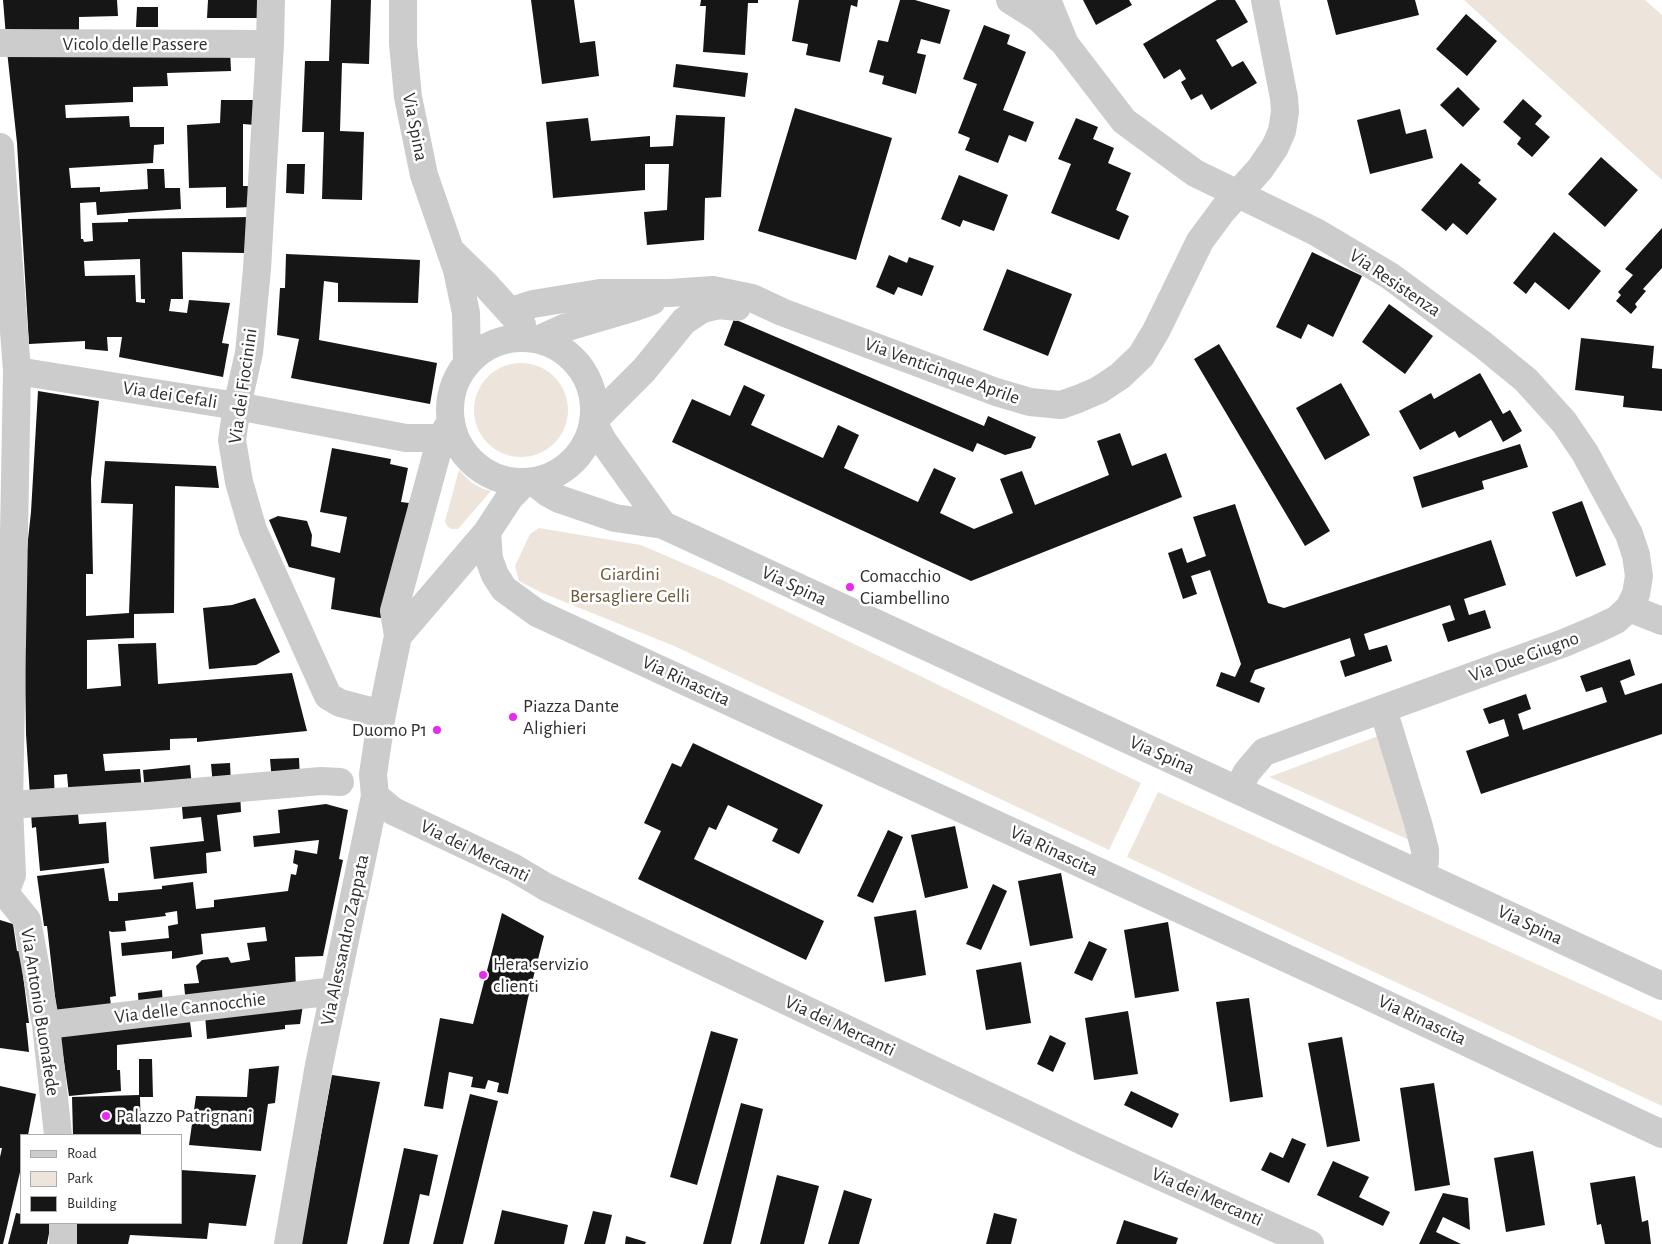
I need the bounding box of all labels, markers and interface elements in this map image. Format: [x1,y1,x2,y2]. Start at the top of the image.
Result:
street label: Vicolo delle Passere [63,33,207,55]
street label: Via Spina [397,91,433,163]
street label: Via Resistenza [1345,244,1445,322]
street label: Via dei Fiocinini [224,327,262,445]
street label: Via Venticinque Aprile [861,332,1023,410]
street label: Via dei Cefali [121,376,219,414]
street label: Via Spina [758,561,830,611]
park label: Giardini Bersagliere Gelli [570,563,690,607]
place label: Comacchio Ciambellino [860,565,950,609]
marker: Comacchio Ciambellino [844,581,856,593]
street label: Via Due Giugno [1466,627,1582,687]
street label: Via Rinascita [638,651,734,711]
place label: Piazza Dante Alighieri [523,695,619,739]
marker: Piazza Dante Alighieri [507,711,519,723]
place label: Duomo P1 [352,719,427,741]
marker: Duomo P1 [431,724,443,736]
street label: Via Spina [1126,731,1198,779]
street label: Via dei Mercanti [416,815,534,887]
street label: Via Rinascita [1006,821,1102,881]
street label: Via Alessandro Zappata [316,852,374,1028]
street label: Via Spina [1494,900,1566,950]
street label: Via Antonio Buonafede [15,926,65,1098]
place label: Hera servizio clienti [493,953,589,997]
marker: Hera servizio clienti [477,969,489,981]
street label: Via delle Cannocchie [113,987,267,1029]
street label: Via dei Mercanti [781,990,899,1062]
street label: Via Rinascita [1374,990,1470,1050]
place label: Palazzo Patrignani [116,1105,252,1127]
marker: Palazzo Patrignani [100,1110,112,1122]
legend [20,1134,182,1224]
text: Road [67,1146,97,1161]
street label: Via dei Mercanti [1148,1162,1266,1232]
text: Park [67,1171,93,1186]
text: Building [67,1196,117,1211]

